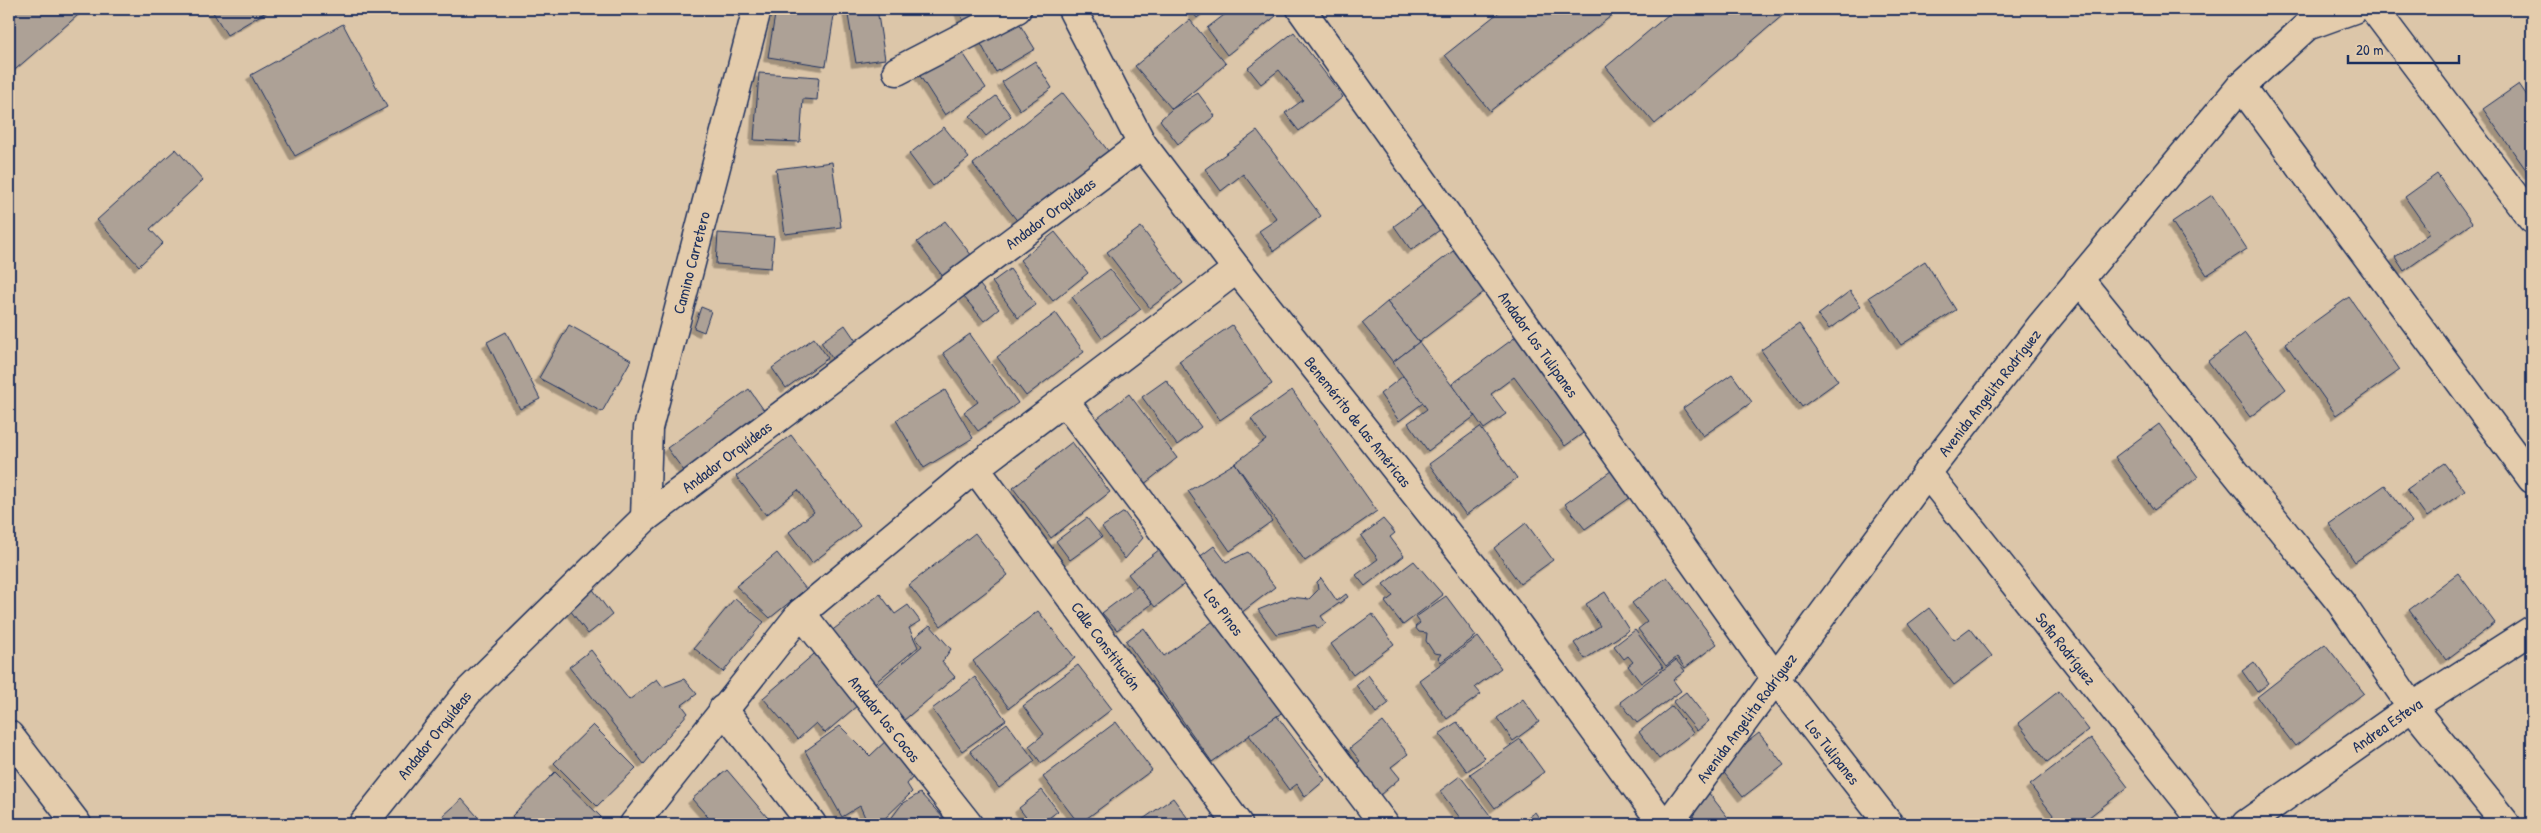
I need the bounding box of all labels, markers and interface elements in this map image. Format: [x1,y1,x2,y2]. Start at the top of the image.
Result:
scale bar [2348,32,2460,64]
text: 20 m [2356,39,2383,60]
street label: Andador Orquídeas [1001,172,1100,254]
street label: Camino Carretero [667,208,715,316]
street label: Andador los Tulipanes [1493,287,1584,402]
street label: Avenida Angelita Rodríguez [1933,324,2046,461]
street label: Benemérito de las Américas [1299,352,1417,492]
street label: Andador Orquídeas [677,415,776,498]
street label: Los Pinos [1199,584,1249,640]
street label: Calle Constitución [1066,597,1146,695]
street label: Sofia Rodríguez [2031,608,2102,690]
street label: Avenida Angelita Rodríguez [1691,648,1802,787]
street label: Andador los Cocos [844,671,926,767]
street label: Andador Orquídeas [392,686,476,784]
street label: Andrea Esteva [2347,692,2426,757]
street label: Los Tulipanes [1801,715,1865,789]

